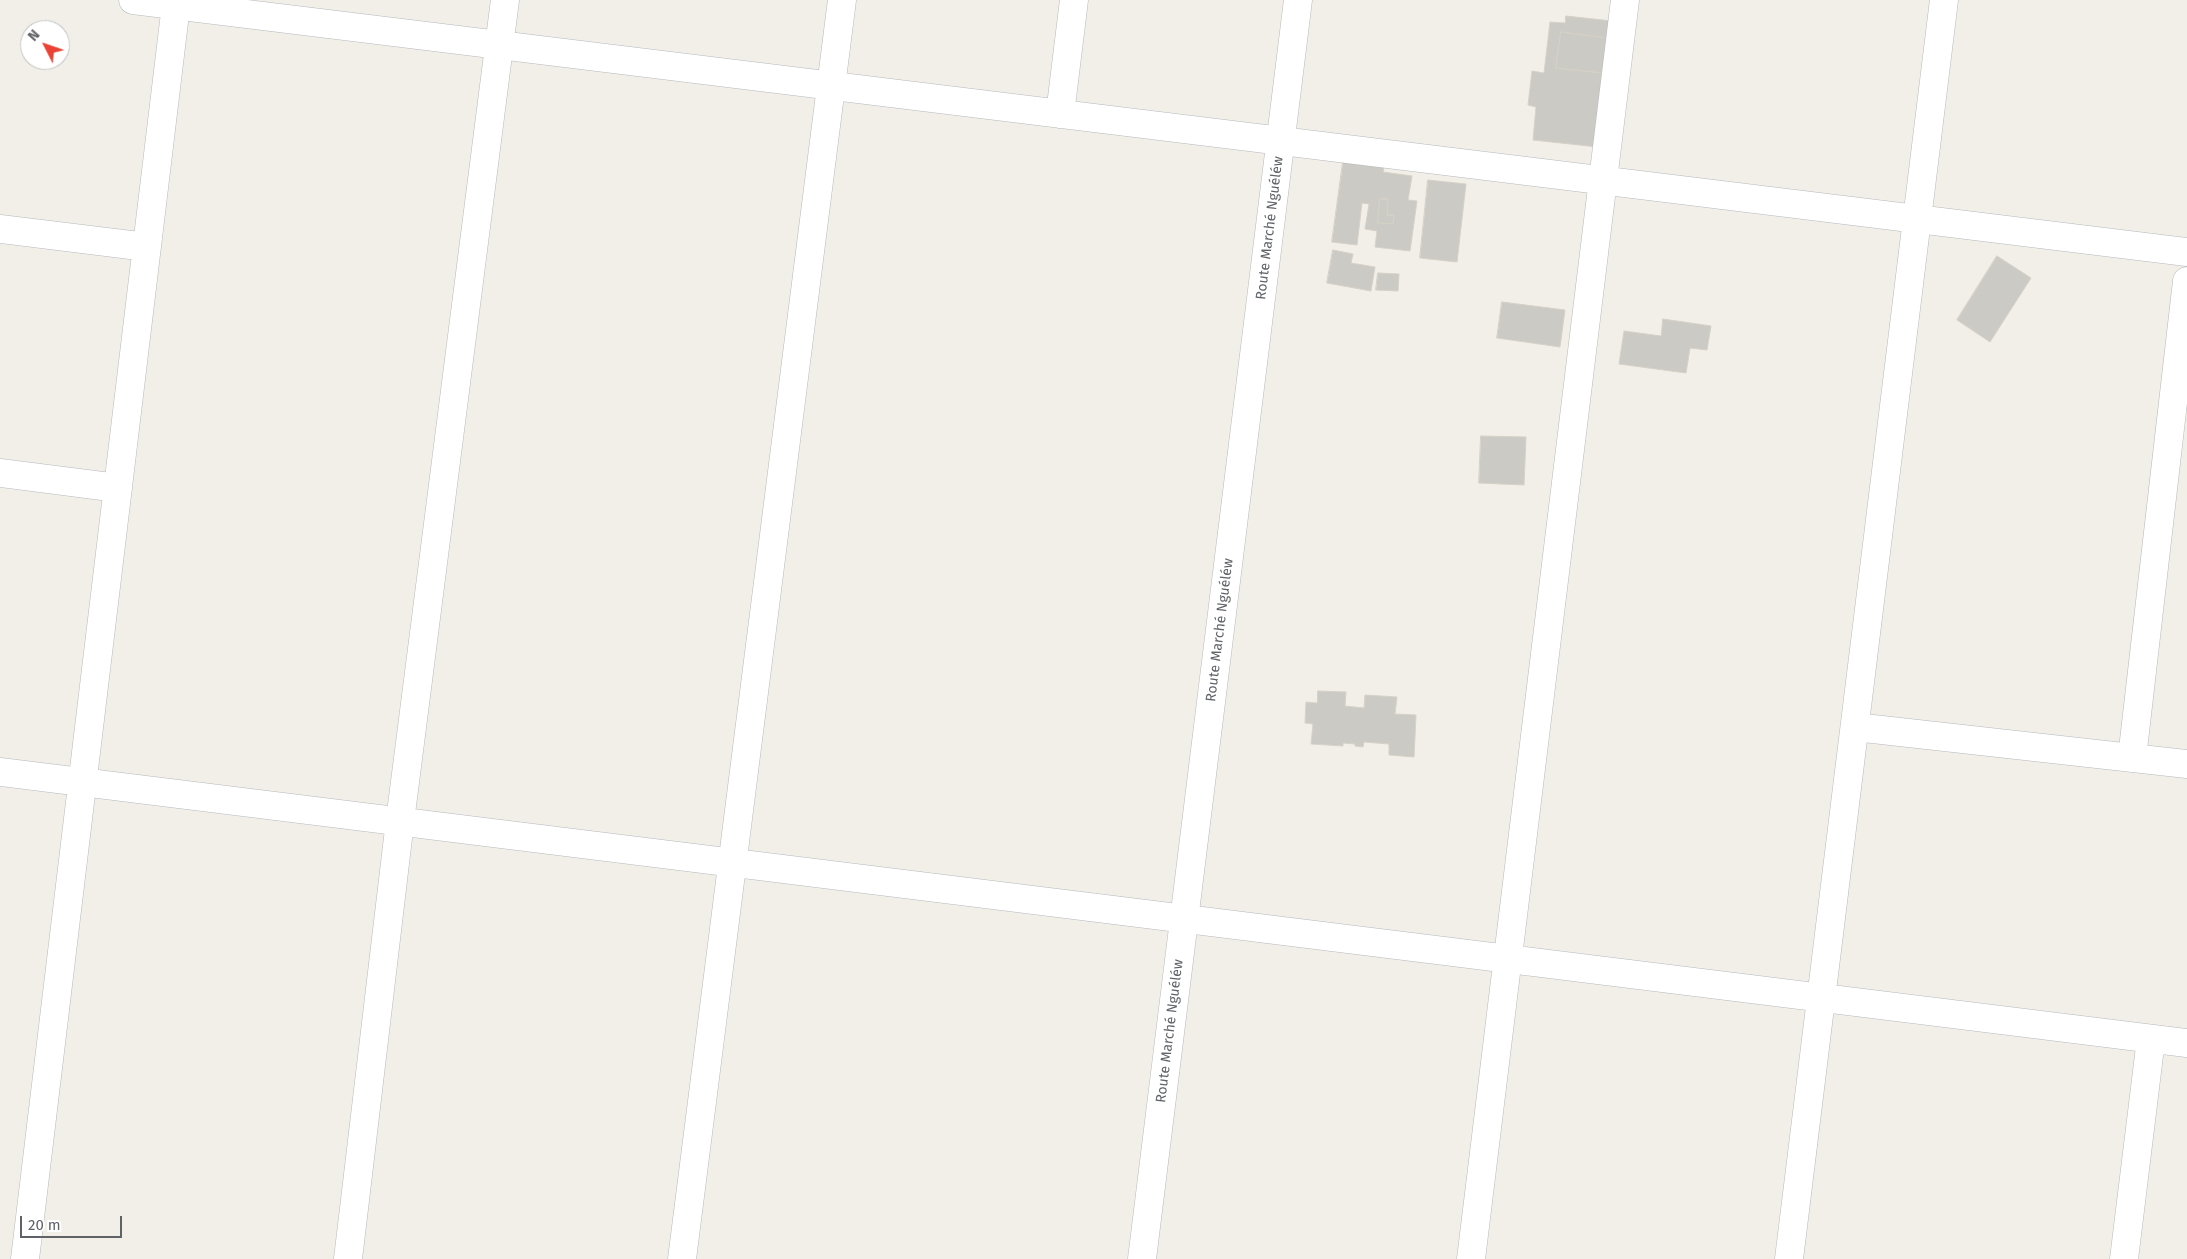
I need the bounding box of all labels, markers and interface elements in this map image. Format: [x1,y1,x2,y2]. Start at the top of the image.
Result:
north arrow [20,20,70,70]
text: N [25,26,44,45]
street label: Route Marché Nguéléw [1253,155,1287,301]
street label: Route Marché Nguéléw [1203,557,1237,703]
street label: Route Marché Nguéléw [1153,958,1187,1104]
scale bar [22,1206,125,1238]
text: 20 m [28,1216,61,1234]

